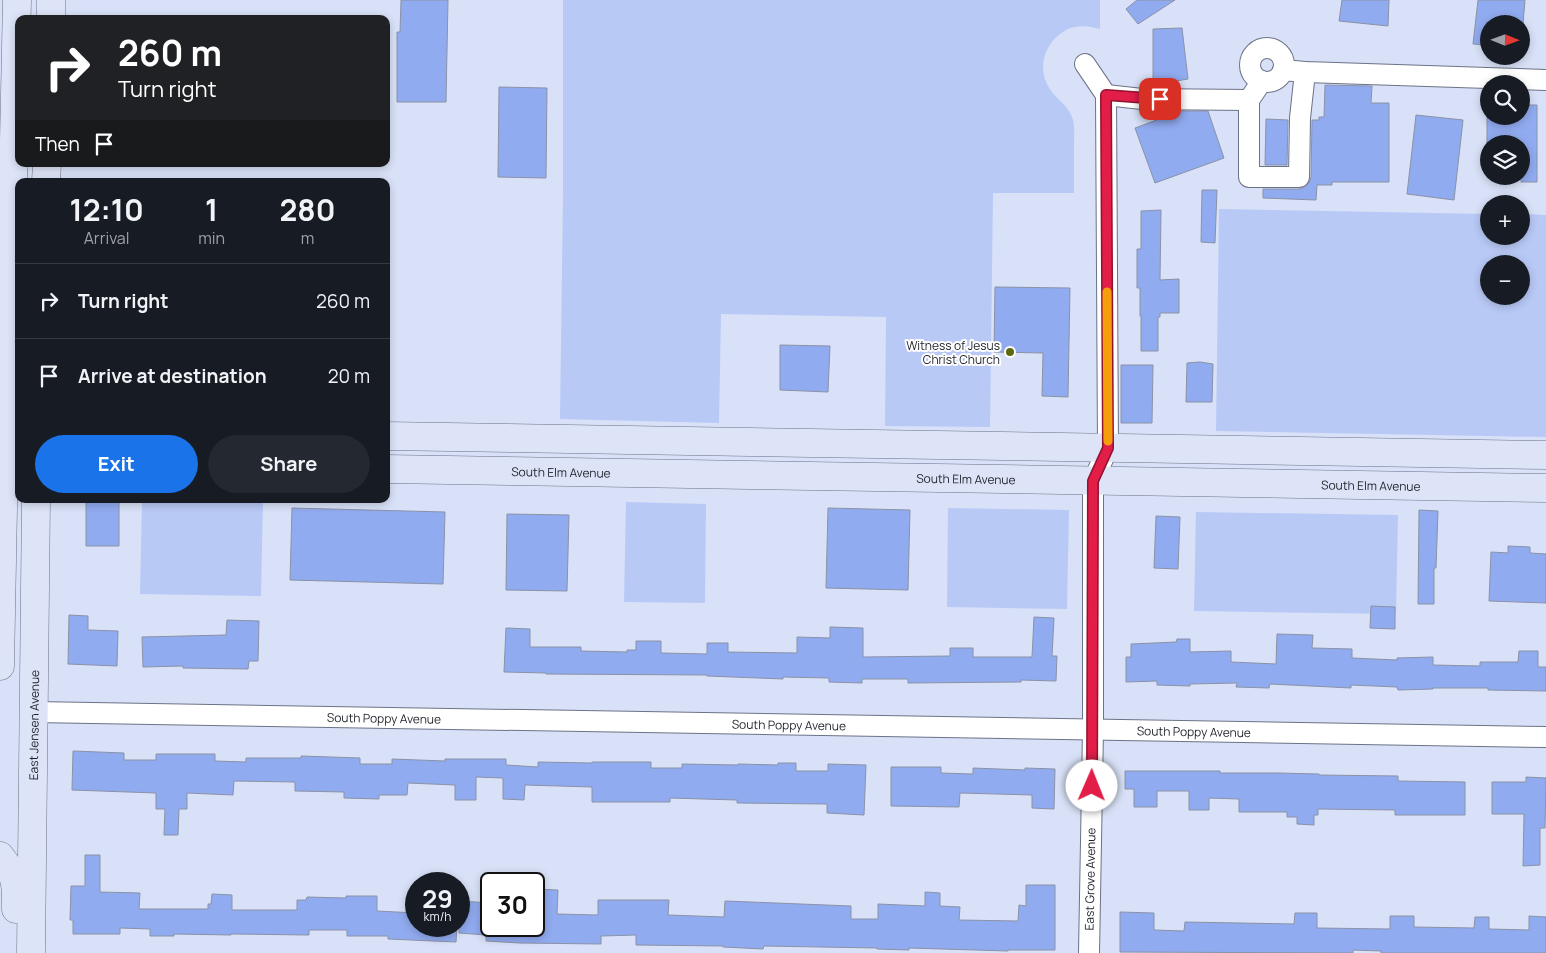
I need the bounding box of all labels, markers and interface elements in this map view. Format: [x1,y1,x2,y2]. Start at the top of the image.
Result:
north arrow [1480,15,1530,65]
map controls [1480,15,1530,305]
text: 260 m [118,29,222,77]
icon: right [35,35,100,100]
text: Turn right [118,74,216,104]
button: search [1480,75,1530,125]
pin [1139,78,1181,120]
icon: arrive [1146,85,1174,113]
icon: arrive [90,130,118,158]
text: Then [35,131,80,157]
button: layers [1480,135,1530,185]
text: 12:10 [70,189,144,230]
text: 1 [205,189,218,230]
text: 280 [279,189,335,230]
button: + [1480,195,1530,245]
text: Arrival [84,227,129,249]
text: min [198,227,225,249]
text: m [301,227,314,249]
button: − [1480,255,1530,305]
icon: right [35,287,63,315]
text: Turn right [78,288,168,314]
text: 260 m [316,288,370,314]
place label: Witness of Jesus Christ Church [906,337,1000,368]
marker: Witness of Jesus Christ Church [1004,346,1016,358]
icon: arrive [35,362,63,390]
text: Arrive at destination [78,363,267,389]
text: 20 m [328,363,370,389]
button: Exit [35,435,198,493]
button: Share [208,435,370,493]
street label: South Elm Avenue [511,463,611,481]
street label: South Elm Avenue [916,469,1016,488]
street label: South Elm Avenue [1321,476,1421,494]
street label: East Jensen Avenue [24,670,43,780]
street label: South Poppy Avenue [327,708,441,727]
street label: South Poppy Avenue [732,715,846,734]
street label: South Poppy Avenue [1137,722,1251,741]
position arrow [1065,759,1117,811]
street label: East Grove Avenue [1081,827,1099,931]
speed limit sign: 30 [480,872,545,937]
text: 29 [422,881,453,916]
text: km/h [424,908,451,925]

